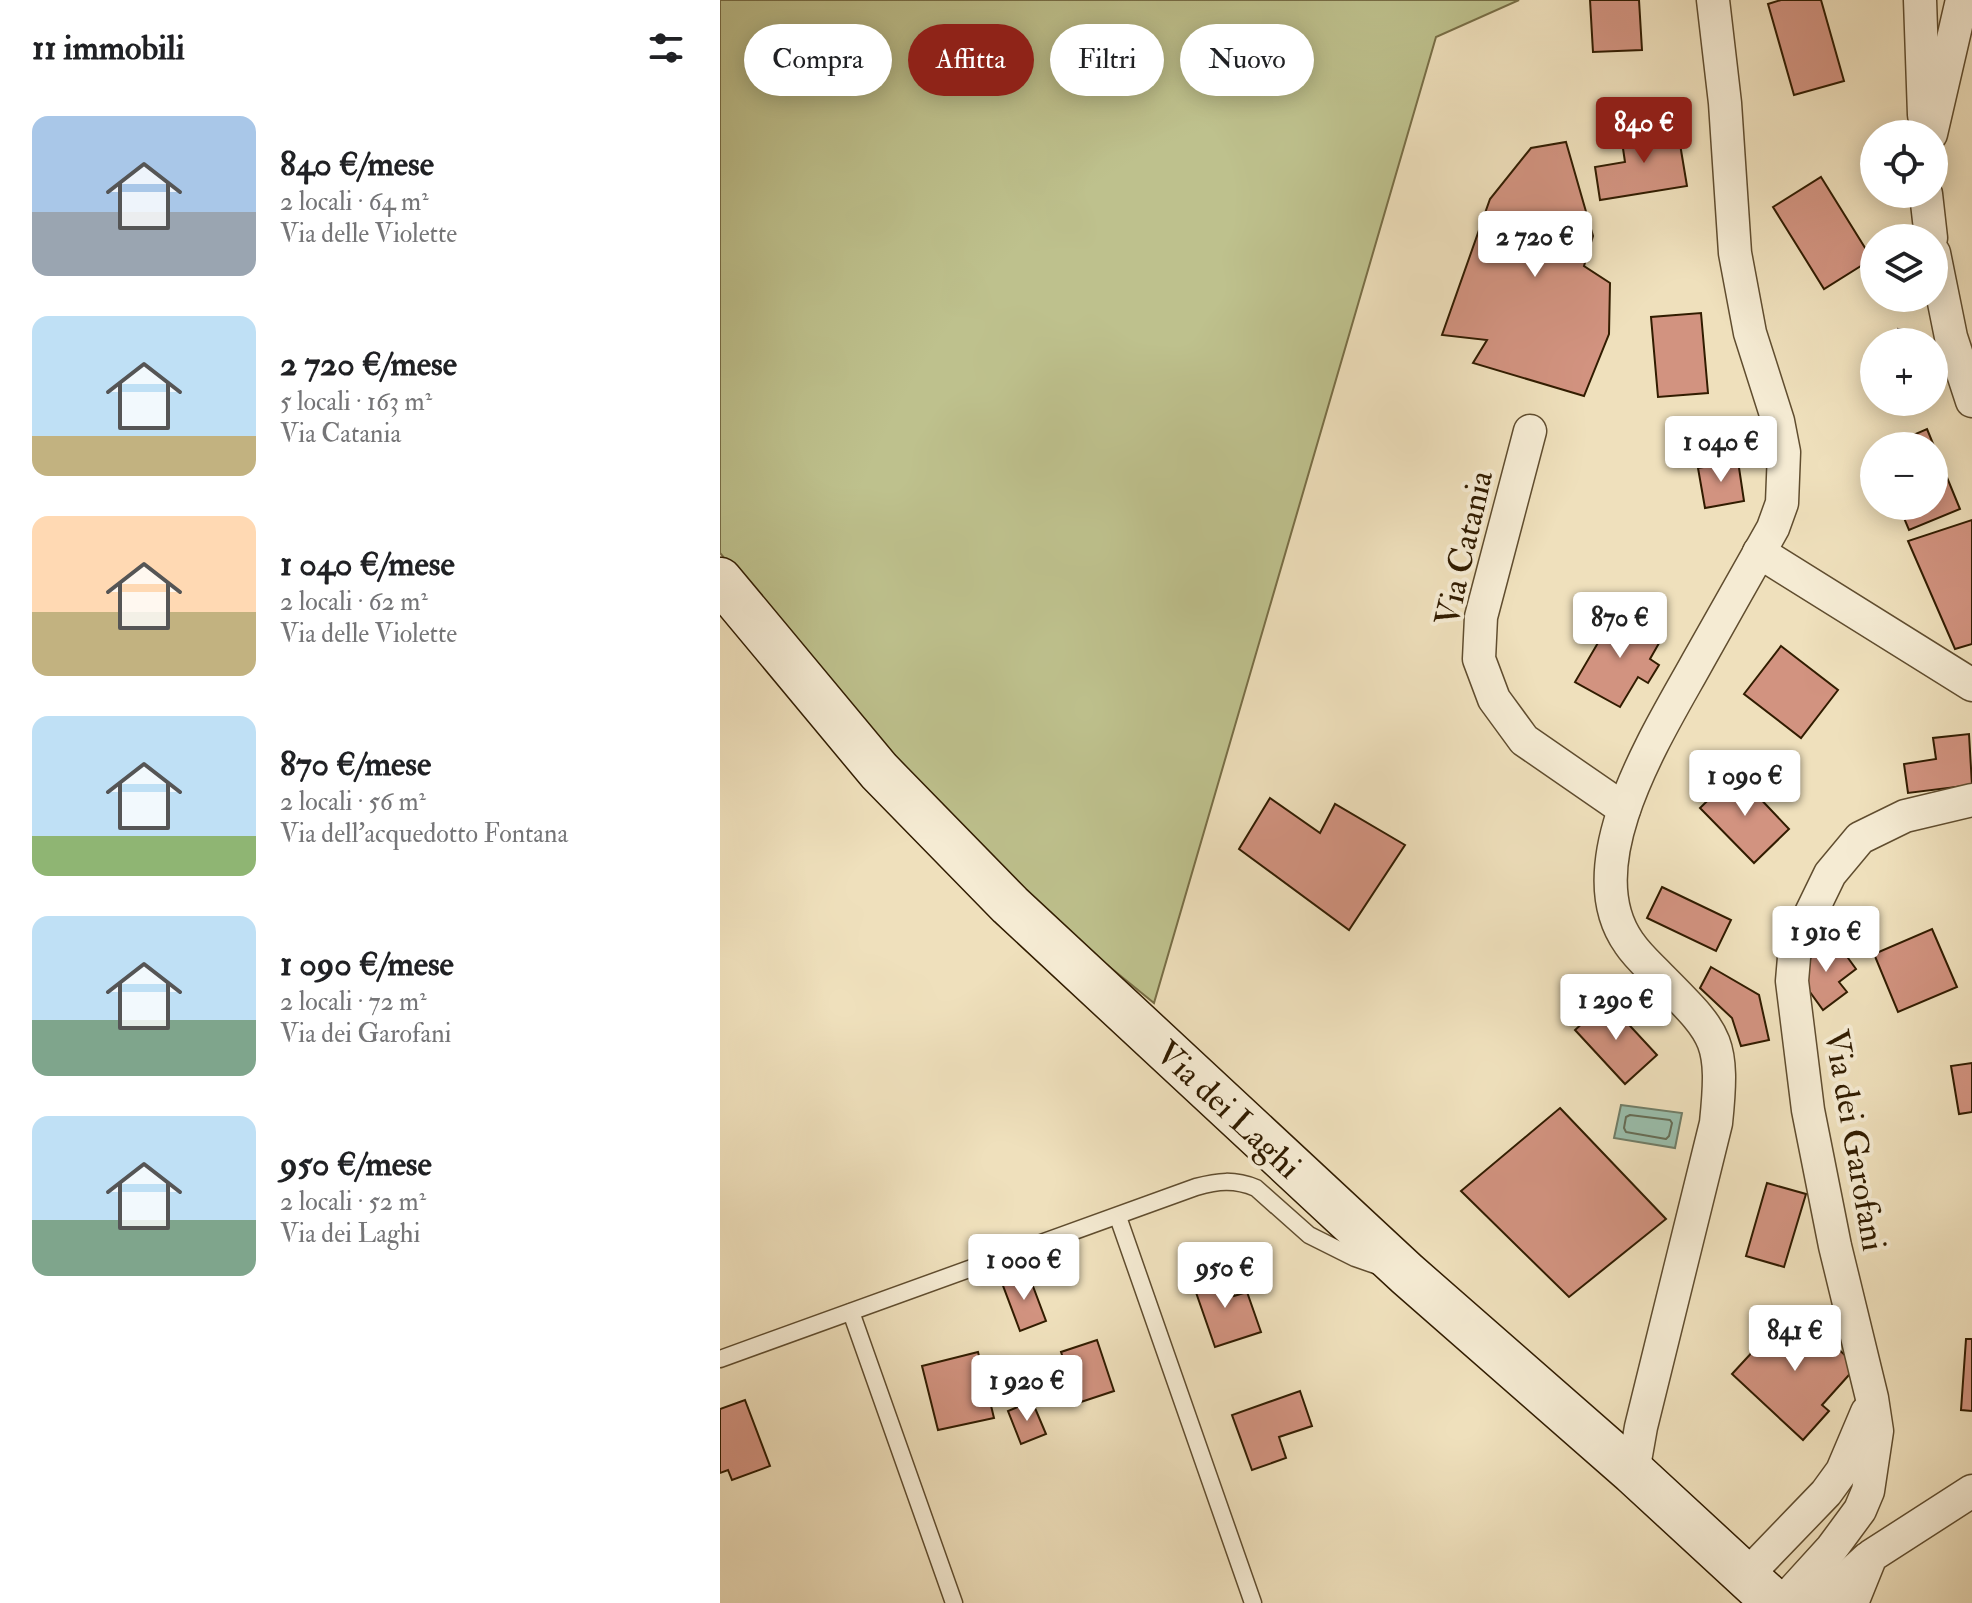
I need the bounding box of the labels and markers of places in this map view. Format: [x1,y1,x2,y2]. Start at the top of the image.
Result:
pin: 840 € [1588,97,1700,165]
pin: 2 720 € [1461,211,1609,279]
pin: 1 040 € [1647,416,1795,484]
pin: 870 € [1564,592,1676,660]
pin: 1 090 € [1671,750,1819,818]
pin: 1 910 € [1752,906,1900,974]
pin: 1 290 € [1542,974,1690,1042]
pin: 1 000 € [950,1234,1098,1302]
pin: 950 € [1169,1242,1281,1310]
pin: 841 € [1739,1305,1851,1373]
pin: 1 920 € [953,1355,1101,1423]

